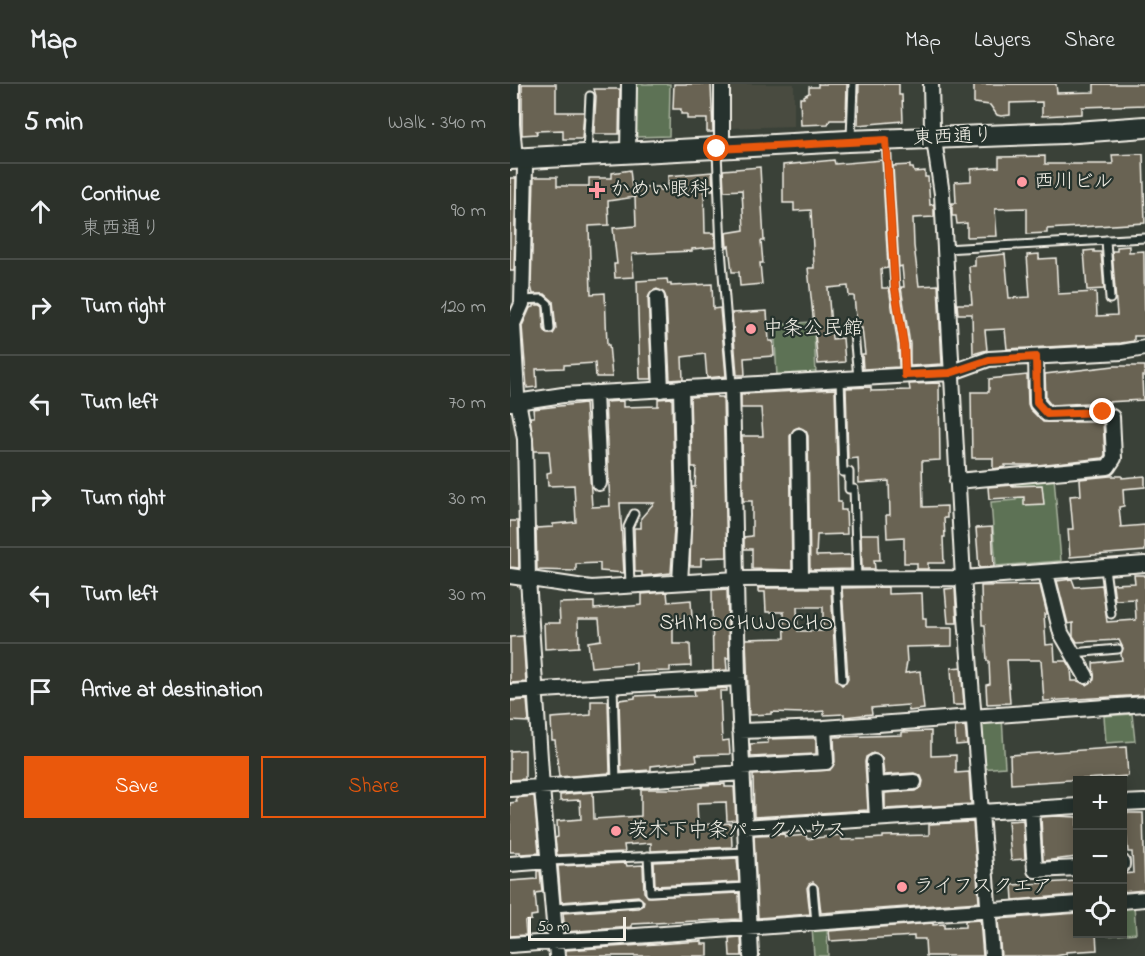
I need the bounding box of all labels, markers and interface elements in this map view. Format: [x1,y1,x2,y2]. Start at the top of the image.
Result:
text: Map [30,21,77,62]
text: Map [905,26,941,56]
text: Layers [974,26,1031,56]
text: Share [1064,26,1115,56]
text: 5 min [24,104,83,142]
text: Walk · 340 m [388,109,486,138]
street label: 東西通り [913,122,993,154]
route start [703,135,729,161]
place label: 西川ビル [1034,168,1114,197]
marker: 西川ビル [1015,175,1029,189]
place label: かめい眼科 [610,176,710,205]
text: Continue [81,179,160,211]
marker: かめい眼科 [588,181,606,199]
icon: ahead [24,195,57,228]
text: 90 m [451,197,486,226]
text: 東西通り [81,215,161,244]
icon: right [24,291,57,324]
text: Turn right [81,291,166,323]
text: 120 m [441,293,486,322]
place label: 中条公民館 [763,315,863,344]
marker: 中条公民館 [744,322,758,336]
icon: left [24,387,57,420]
text: Turn left [81,387,158,419]
text: 70 m [449,389,486,418]
route end [1089,398,1115,424]
icon: right [24,483,57,516]
text: Turn right [81,483,166,515]
text: 30 m [449,485,486,514]
icon: left [24,579,57,612]
text: Turn left [81,579,158,611]
text: 30 m [449,581,486,610]
district label: SHIMOCHUJOCHO [659,609,835,639]
icon: arrive [24,675,57,708]
text: Arrive at destination [81,675,263,707]
button: Save [24,756,249,818]
button: Share [261,756,486,818]
map controls [1073,776,1127,938]
button: + [1073,776,1127,830]
place label: 茨木下中条パークハウス [628,817,846,846]
marker: 茨木下中条パークハウス [609,824,623,838]
button: − [1073,830,1127,884]
place label: ライフスクエア [914,873,1053,902]
marker: ライフスクエア [895,880,909,894]
button: locate [1073,884,1127,938]
scale bar [528,914,626,942]
text: 50 m [537,915,569,939]

